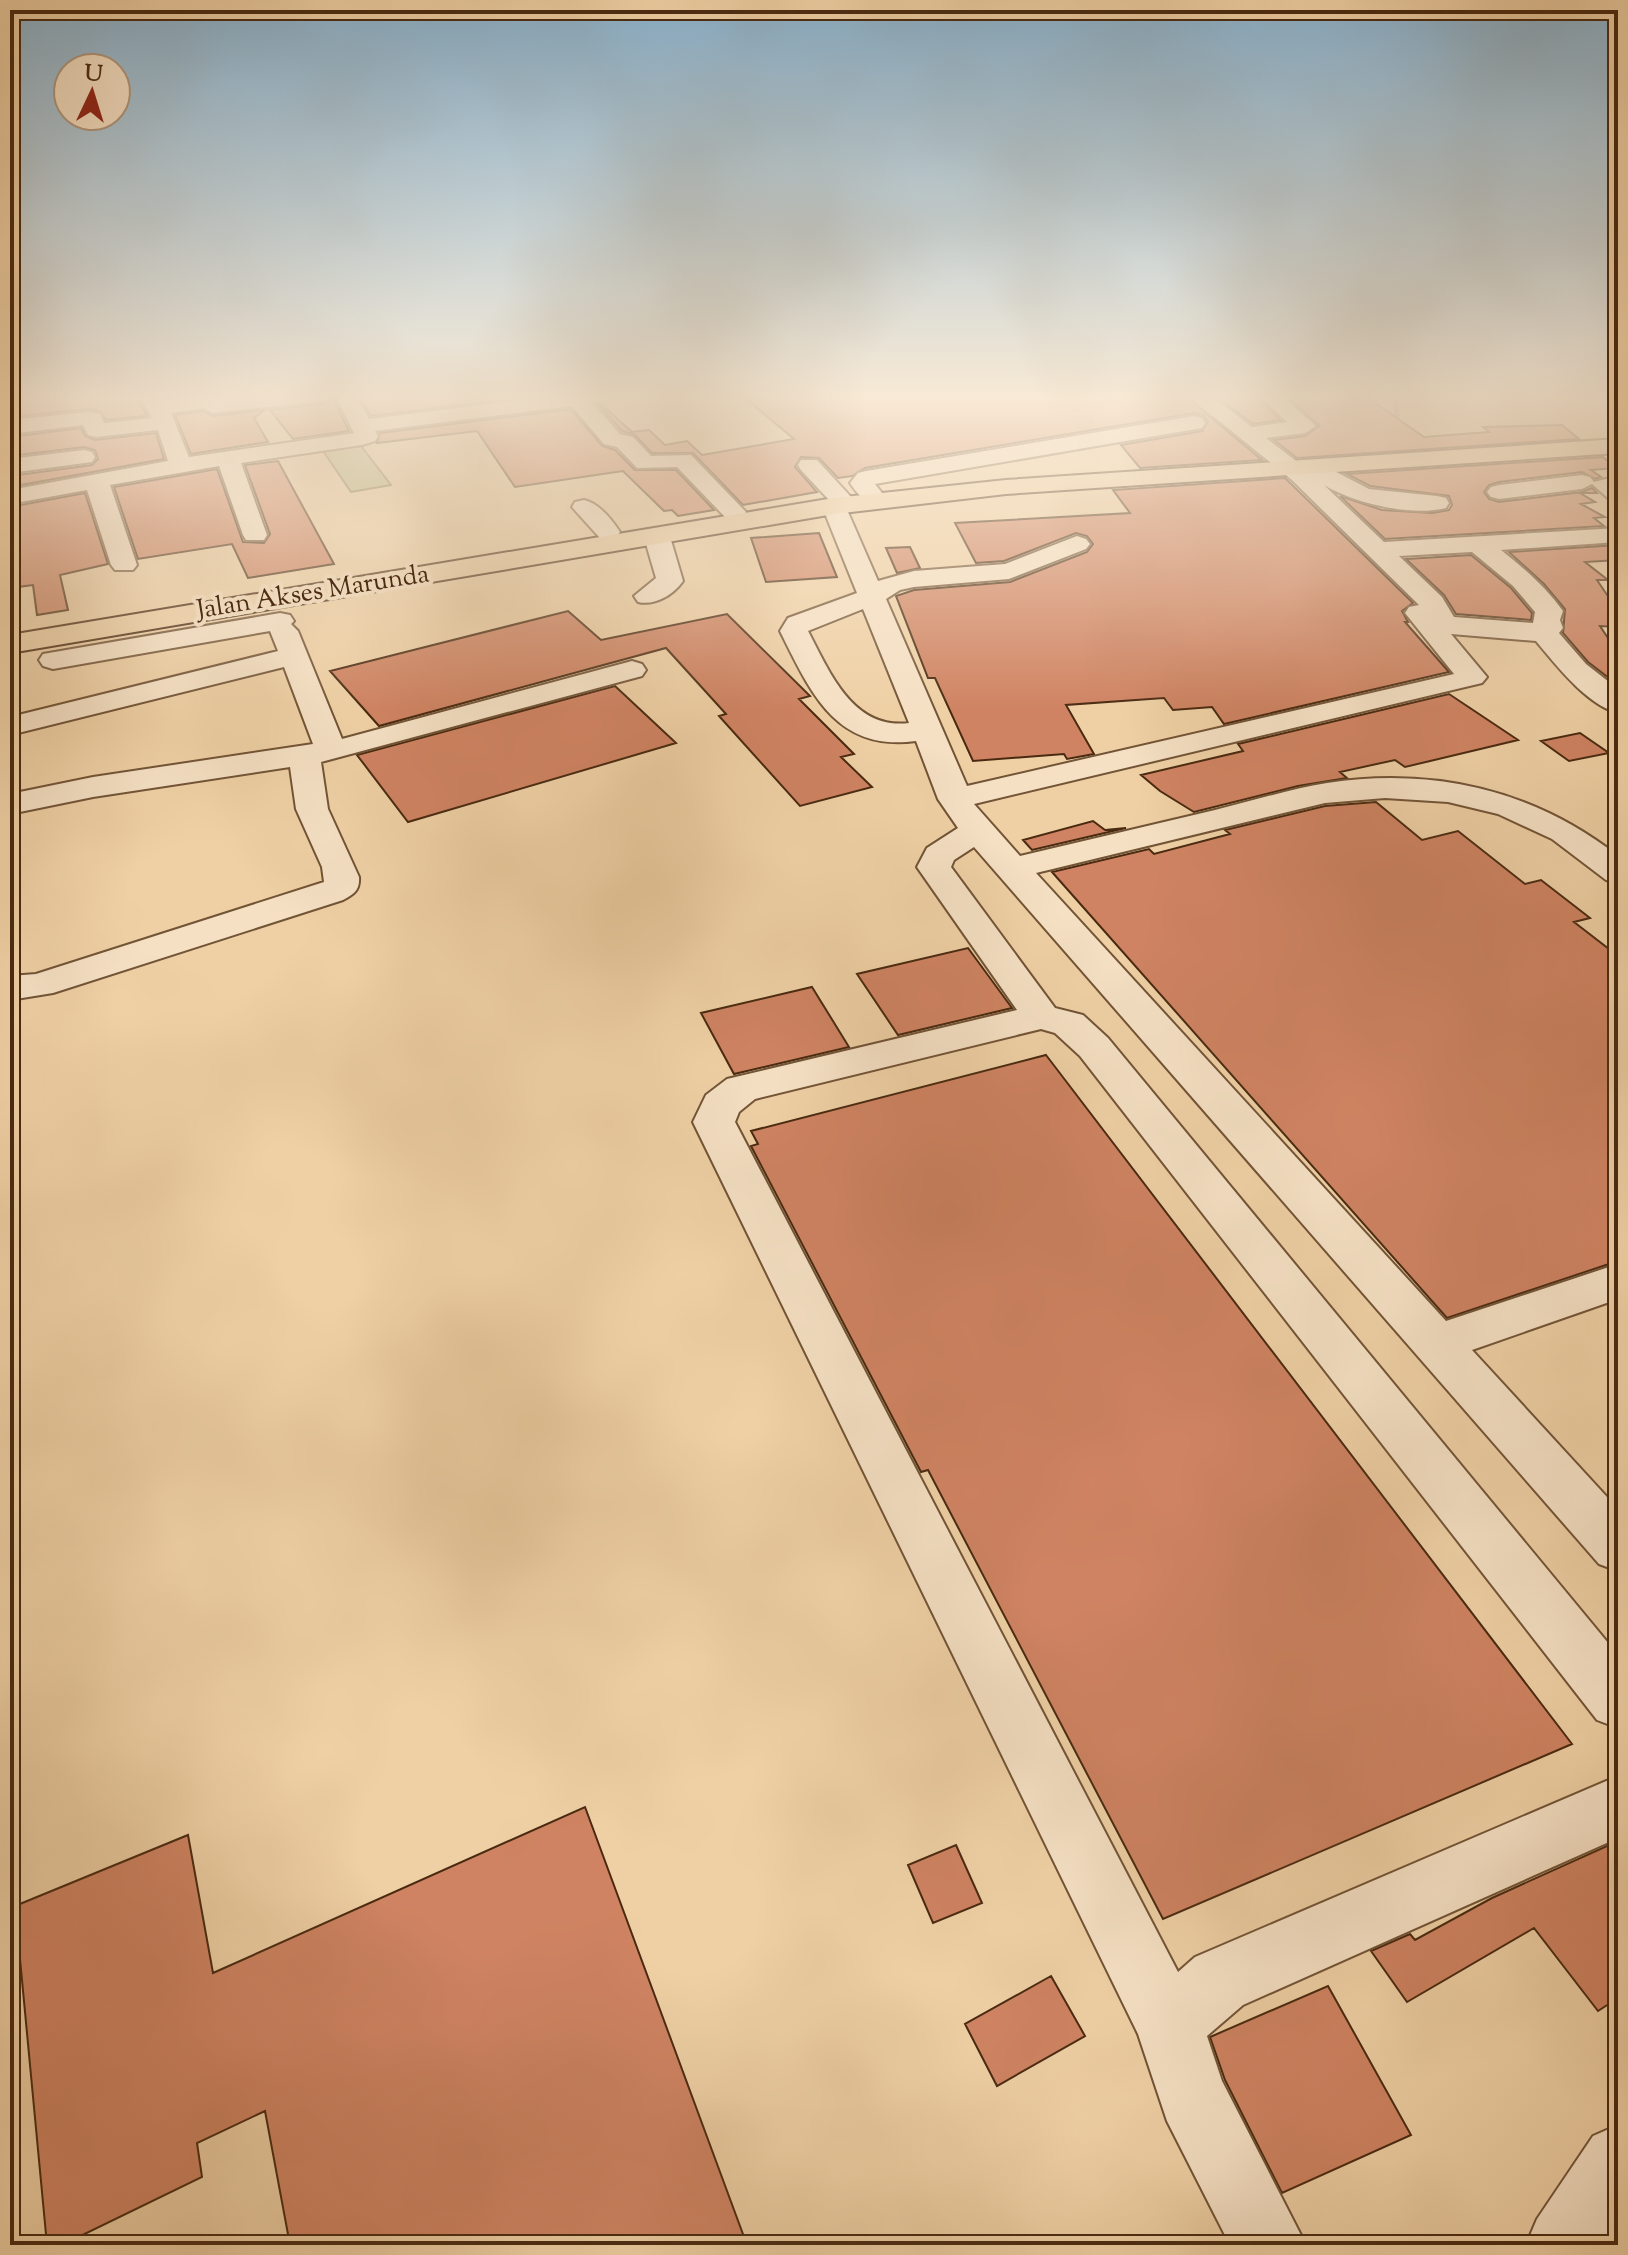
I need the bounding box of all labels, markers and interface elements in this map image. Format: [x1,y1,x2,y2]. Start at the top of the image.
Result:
north arrow [52,52,132,132]
text: U [83,58,103,92]
street label: Jalan Akses Marunda [192,556,432,630]

